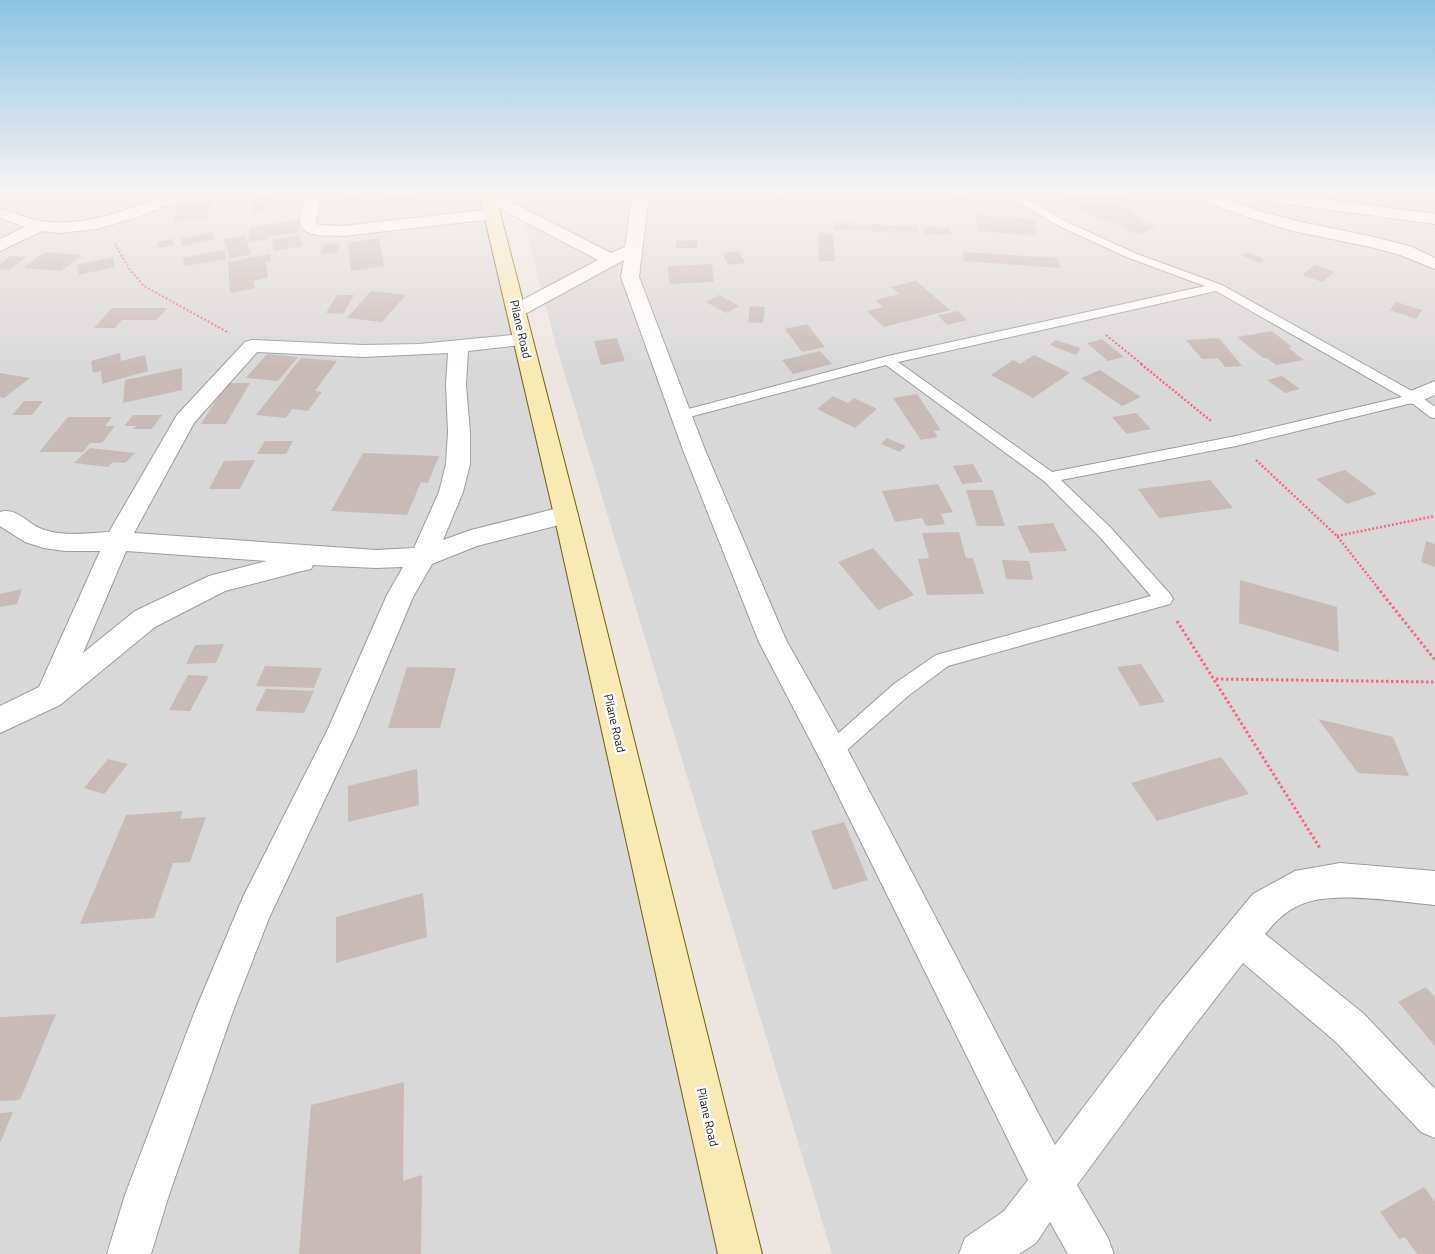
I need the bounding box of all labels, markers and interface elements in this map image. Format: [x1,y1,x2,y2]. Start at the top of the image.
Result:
street label: Pilane Road [505,298,537,360]
street label: Pilane Road [599,692,631,754]
street label: Pilane Road [692,1086,724,1148]

